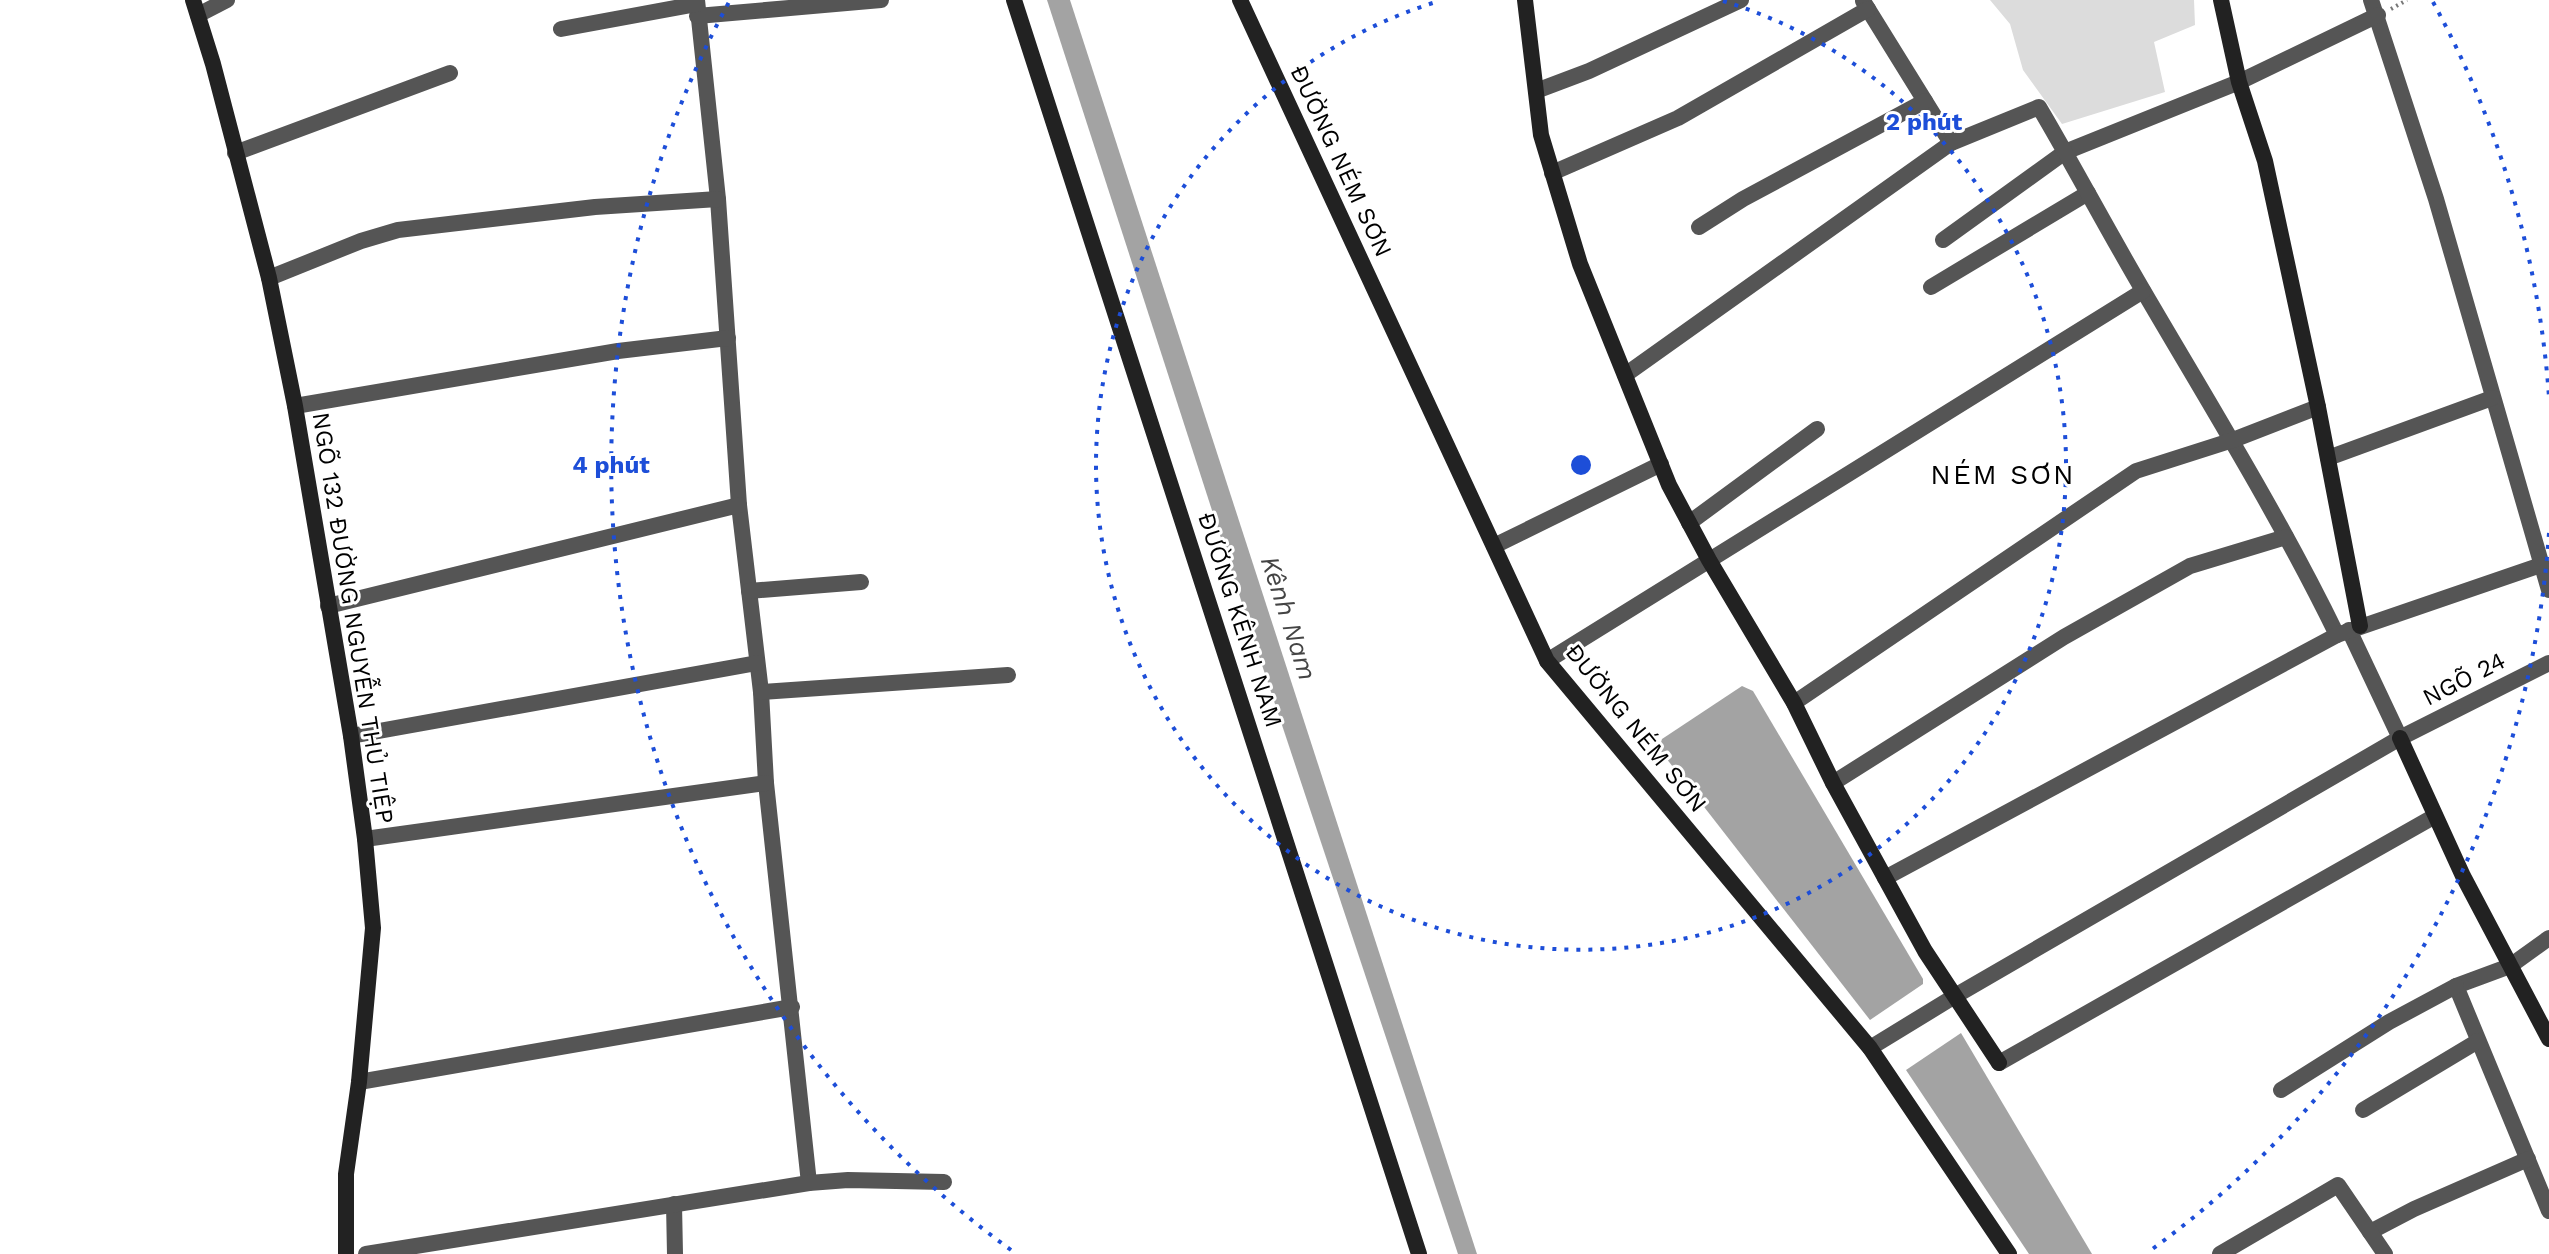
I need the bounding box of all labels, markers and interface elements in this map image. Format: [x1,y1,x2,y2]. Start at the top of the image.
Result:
street label: ĐƯỜNG NÉM SƠN [1284,61,1398,261]
text: 2 phút [1886,108,1963,136]
street label: NGÕ 132 ĐƯỜNG NGUYỄN THỦ TIỆP [307,410,402,826]
text: 4 phút [572,451,650,479]
centre of rings [1567,451,1595,479]
district label: NÉM SƠN [1930,458,2076,491]
street label: ĐƯỜNG KÊNH NAM [1192,509,1288,731]
water label: Kênh Nam [1255,552,1323,684]
street label: ĐƯỜNG NÉM SƠN [1560,638,1712,818]
street label: NGÕ 24 [2418,646,2510,712]

